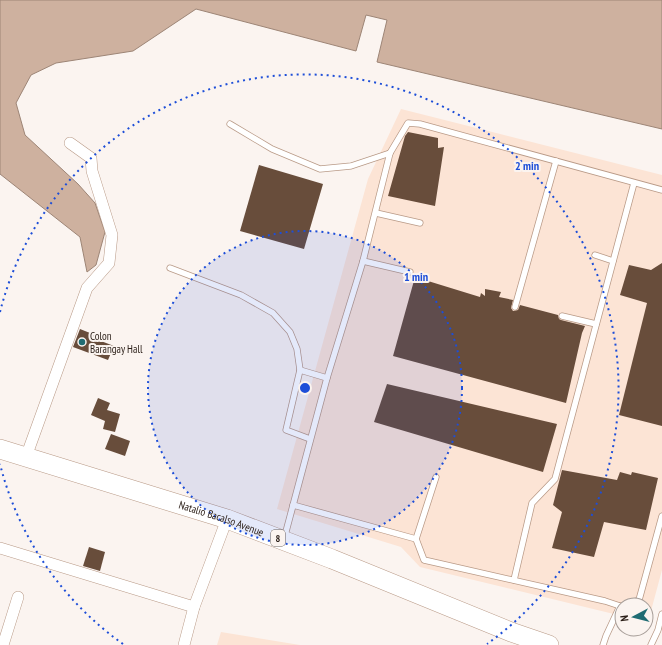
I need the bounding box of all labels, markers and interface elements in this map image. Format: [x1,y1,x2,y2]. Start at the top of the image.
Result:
text: 2 min [515,158,539,173]
text: 1 min [404,269,428,284]
place label: Colon Barangay Hall [90,329,143,356]
marker: Colon Barangay Hall [77,337,87,347]
centre of rings [298,381,312,395]
street label: Natalio Bacalso Avenue [177,498,266,540]
road number: 8 [271,530,285,546]
north arrow [614,597,654,637]
text: N [617,614,631,622]

